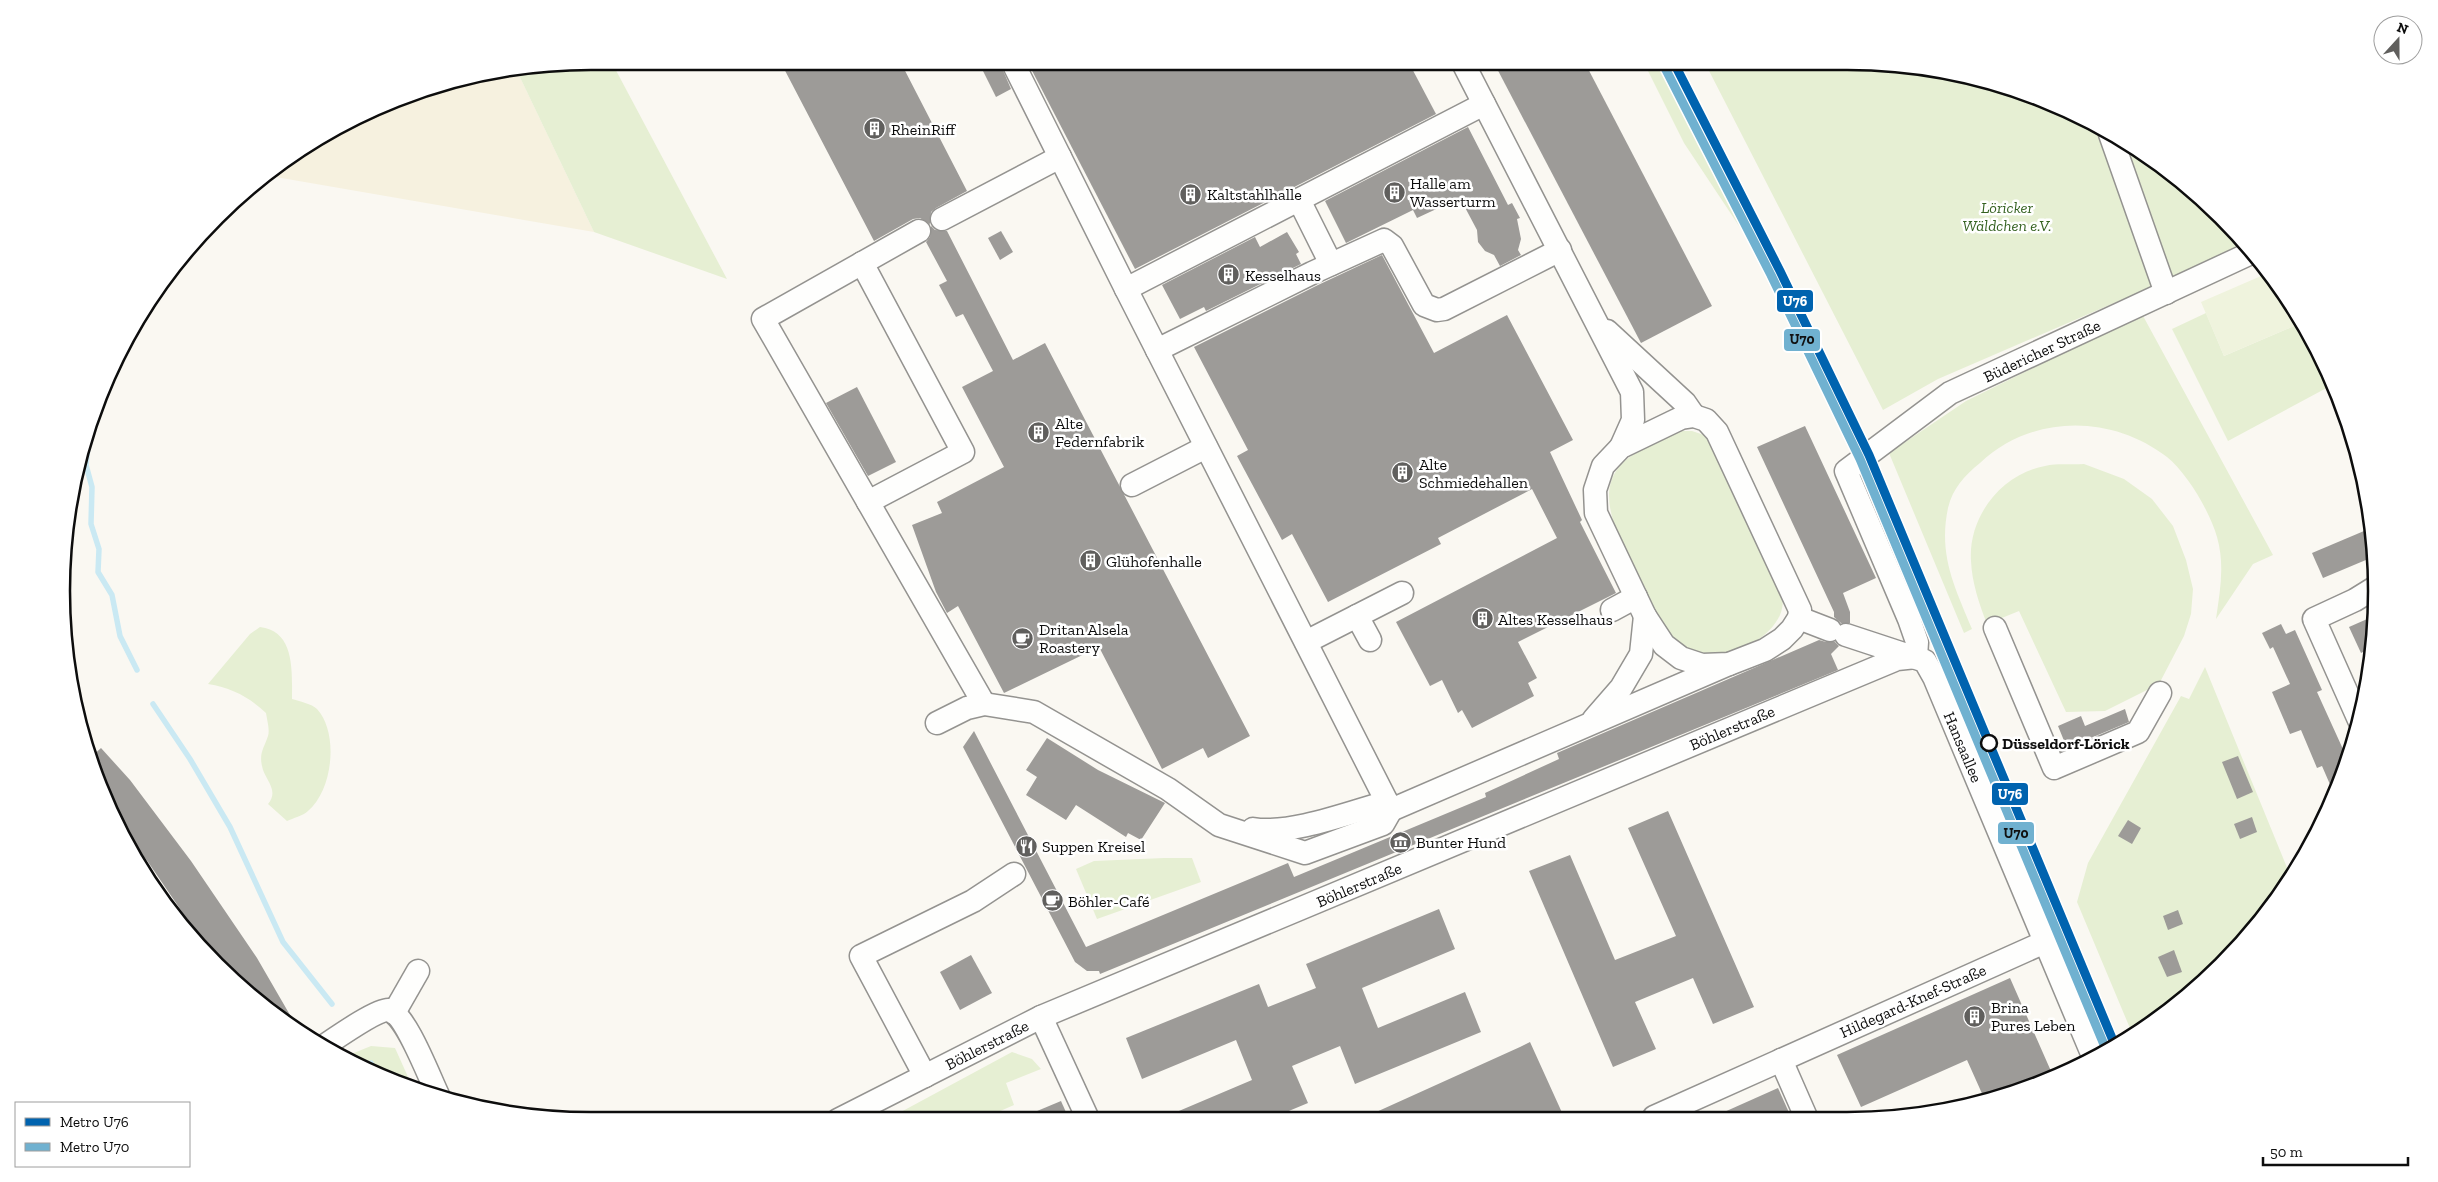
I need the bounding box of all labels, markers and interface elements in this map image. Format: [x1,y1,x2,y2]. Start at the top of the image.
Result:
north arrow [2373,15,2423,65]
text: N [2394,18,2411,38]
building icon: RheinRiff [863,117,887,141]
place label: RheinRiff [891,120,956,139]
place label: Halle am Wasserturm [1410,174,1496,211]
building icon: Halle am Wasserturm [1382,180,1406,204]
building icon: Kaltstahlhalle [1179,182,1203,206]
place label: Kaltstahlhalle [1207,185,1302,204]
park label: Löricker Wäldchen e.V. [1962,198,2052,235]
building icon: Kesselhaus [1217,263,1241,287]
place label: Kesselhaus [1245,266,1321,285]
line badge: U76 [1776,289,1814,313]
text: U76 [1783,293,1808,310]
street label: Büdericher Straße [1980,316,2104,386]
line badge: U70 [1783,328,1821,352]
text: U70 [1789,331,1815,348]
place label: Alte Federnfabrik [1055,414,1145,451]
building icon: Alte Federnfabrik [1027,420,1051,444]
place label: Alte Schmiedehallen [1419,455,1529,492]
building icon: Alte Schmiedehallen [1391,461,1415,485]
building icon: Glühofenhalle [1078,549,1102,573]
place label: Glühofenhalle [1106,552,1202,571]
building icon: Altes Kesselhaus [1470,607,1494,631]
place label: Altes Kesselhaus [1498,610,1613,629]
place label: Dritan Alsela Roastery [1039,620,1129,657]
cafe icon: Dritan Alsela Roastery [1011,626,1035,650]
street label: Böhlerstraße [1687,702,1777,754]
street label: Hansaallee [1940,709,1986,785]
marker: Düsseldorf-Lörick [1980,734,1998,752]
place label: Düsseldorf-Lörick [2002,734,2130,753]
line badge: U76 [1991,782,2029,806]
text: U76 [1998,786,2023,803]
line badge: U70 [1997,821,2035,845]
text: U70 [2003,825,2029,842]
museum icon: Bunter Hund [1388,830,1412,854]
place label: Bunter Hund [1416,833,1506,852]
restaurant icon: Suppen Kreisel [1014,834,1038,858]
place label: Suppen Kreisel [1042,837,1145,856]
street label: Böhlerstraße [1314,859,1404,911]
cafe icon: Böhler-Café [1040,889,1064,913]
place label: Böhler-Café [1068,892,1149,911]
street label: Hildegard-Knef-Straße [1837,960,1989,1042]
place label: Brina Pures Leben [1991,998,2076,1035]
building icon: Brina Pures Leben [1963,1004,1987,1028]
street label: Böhlerstraße [942,1016,1032,1074]
legend [15,1102,190,1167]
text: Metro U76 [60,1113,129,1131]
scale bar [2263,1134,2408,1166]
text: Metro U70 [60,1138,129,1156]
text: 50 m [2270,1143,2303,1161]

